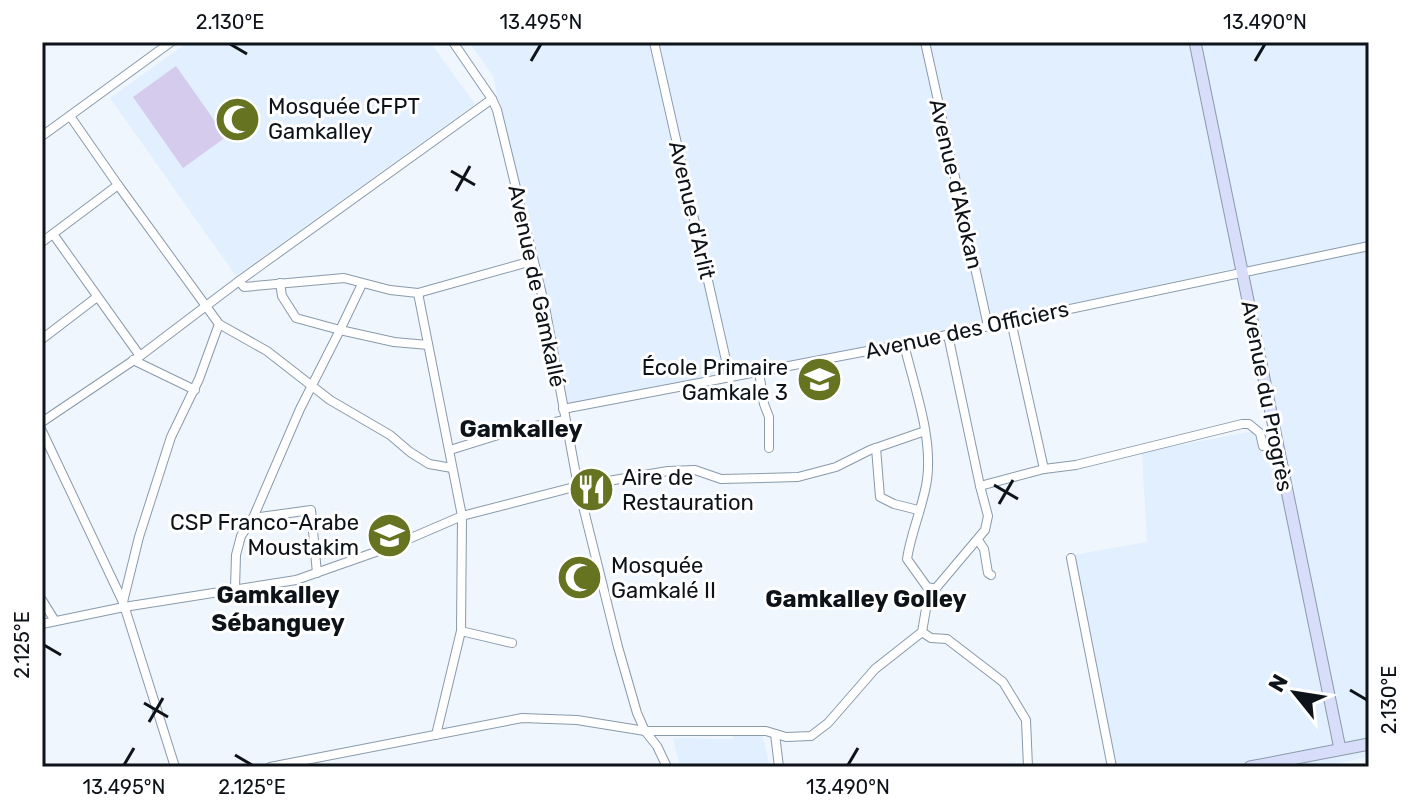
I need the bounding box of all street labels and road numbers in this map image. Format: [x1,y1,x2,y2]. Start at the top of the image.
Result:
street label: Avenue d'Akokan [923,96,989,272]
street label: Avenue d'Arlit [663,138,721,282]
street label: Avenue de Gamkallé [502,182,572,390]
street label: Avenue des Officiers [863,295,1071,365]
street label: Avenue du Progrès [1235,298,1299,494]

